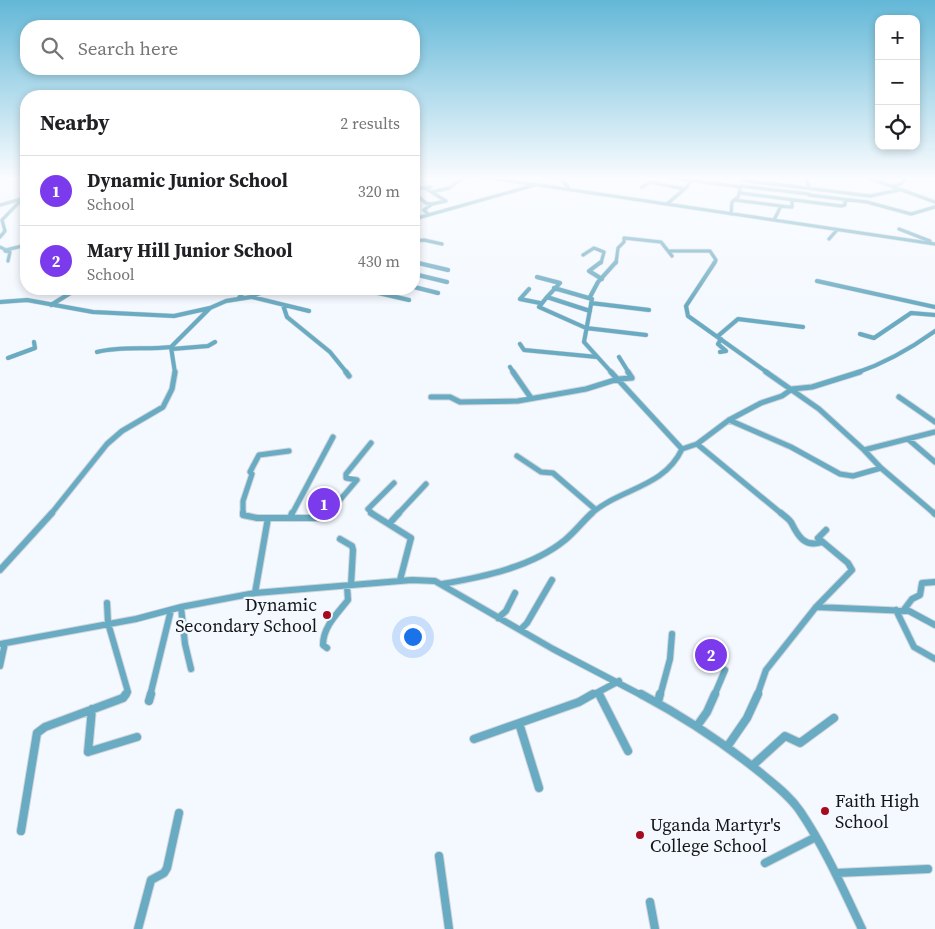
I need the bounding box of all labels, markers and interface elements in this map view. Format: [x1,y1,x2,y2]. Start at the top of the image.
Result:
map controls [875,15,920,150]
button: + [875,15,920,60]
search box [20,20,420,75]
icon: search [38,34,66,62]
text: Search here [78,35,178,61]
button: − [875,60,920,105]
button: locate [875,105,920,150]
text: Nearby [40,108,110,137]
text: 2 results [340,112,400,134]
text: Dynamic Junior School [87,167,288,193]
text: 1 [52,180,60,202]
text: 320 m [358,180,400,202]
text: School [87,193,135,215]
text: Mary Hill Junior School [87,237,293,263]
text: 2 [52,250,60,272]
text: 430 m [358,250,400,272]
text: School [87,263,135,285]
pin: 1 [308,485,340,523]
place label: Dynamic Secondary School [175,592,317,638]
marker: Dynamic Secondary School [321,609,333,621]
your location [400,624,426,650]
pin: 2 [695,636,727,674]
place label: Faith High School [835,788,920,834]
marker: Faith High School [819,805,831,817]
place label: Uganda Martyr's College School [650,812,781,858]
marker: Uganda Martyr's College School [634,829,646,841]

